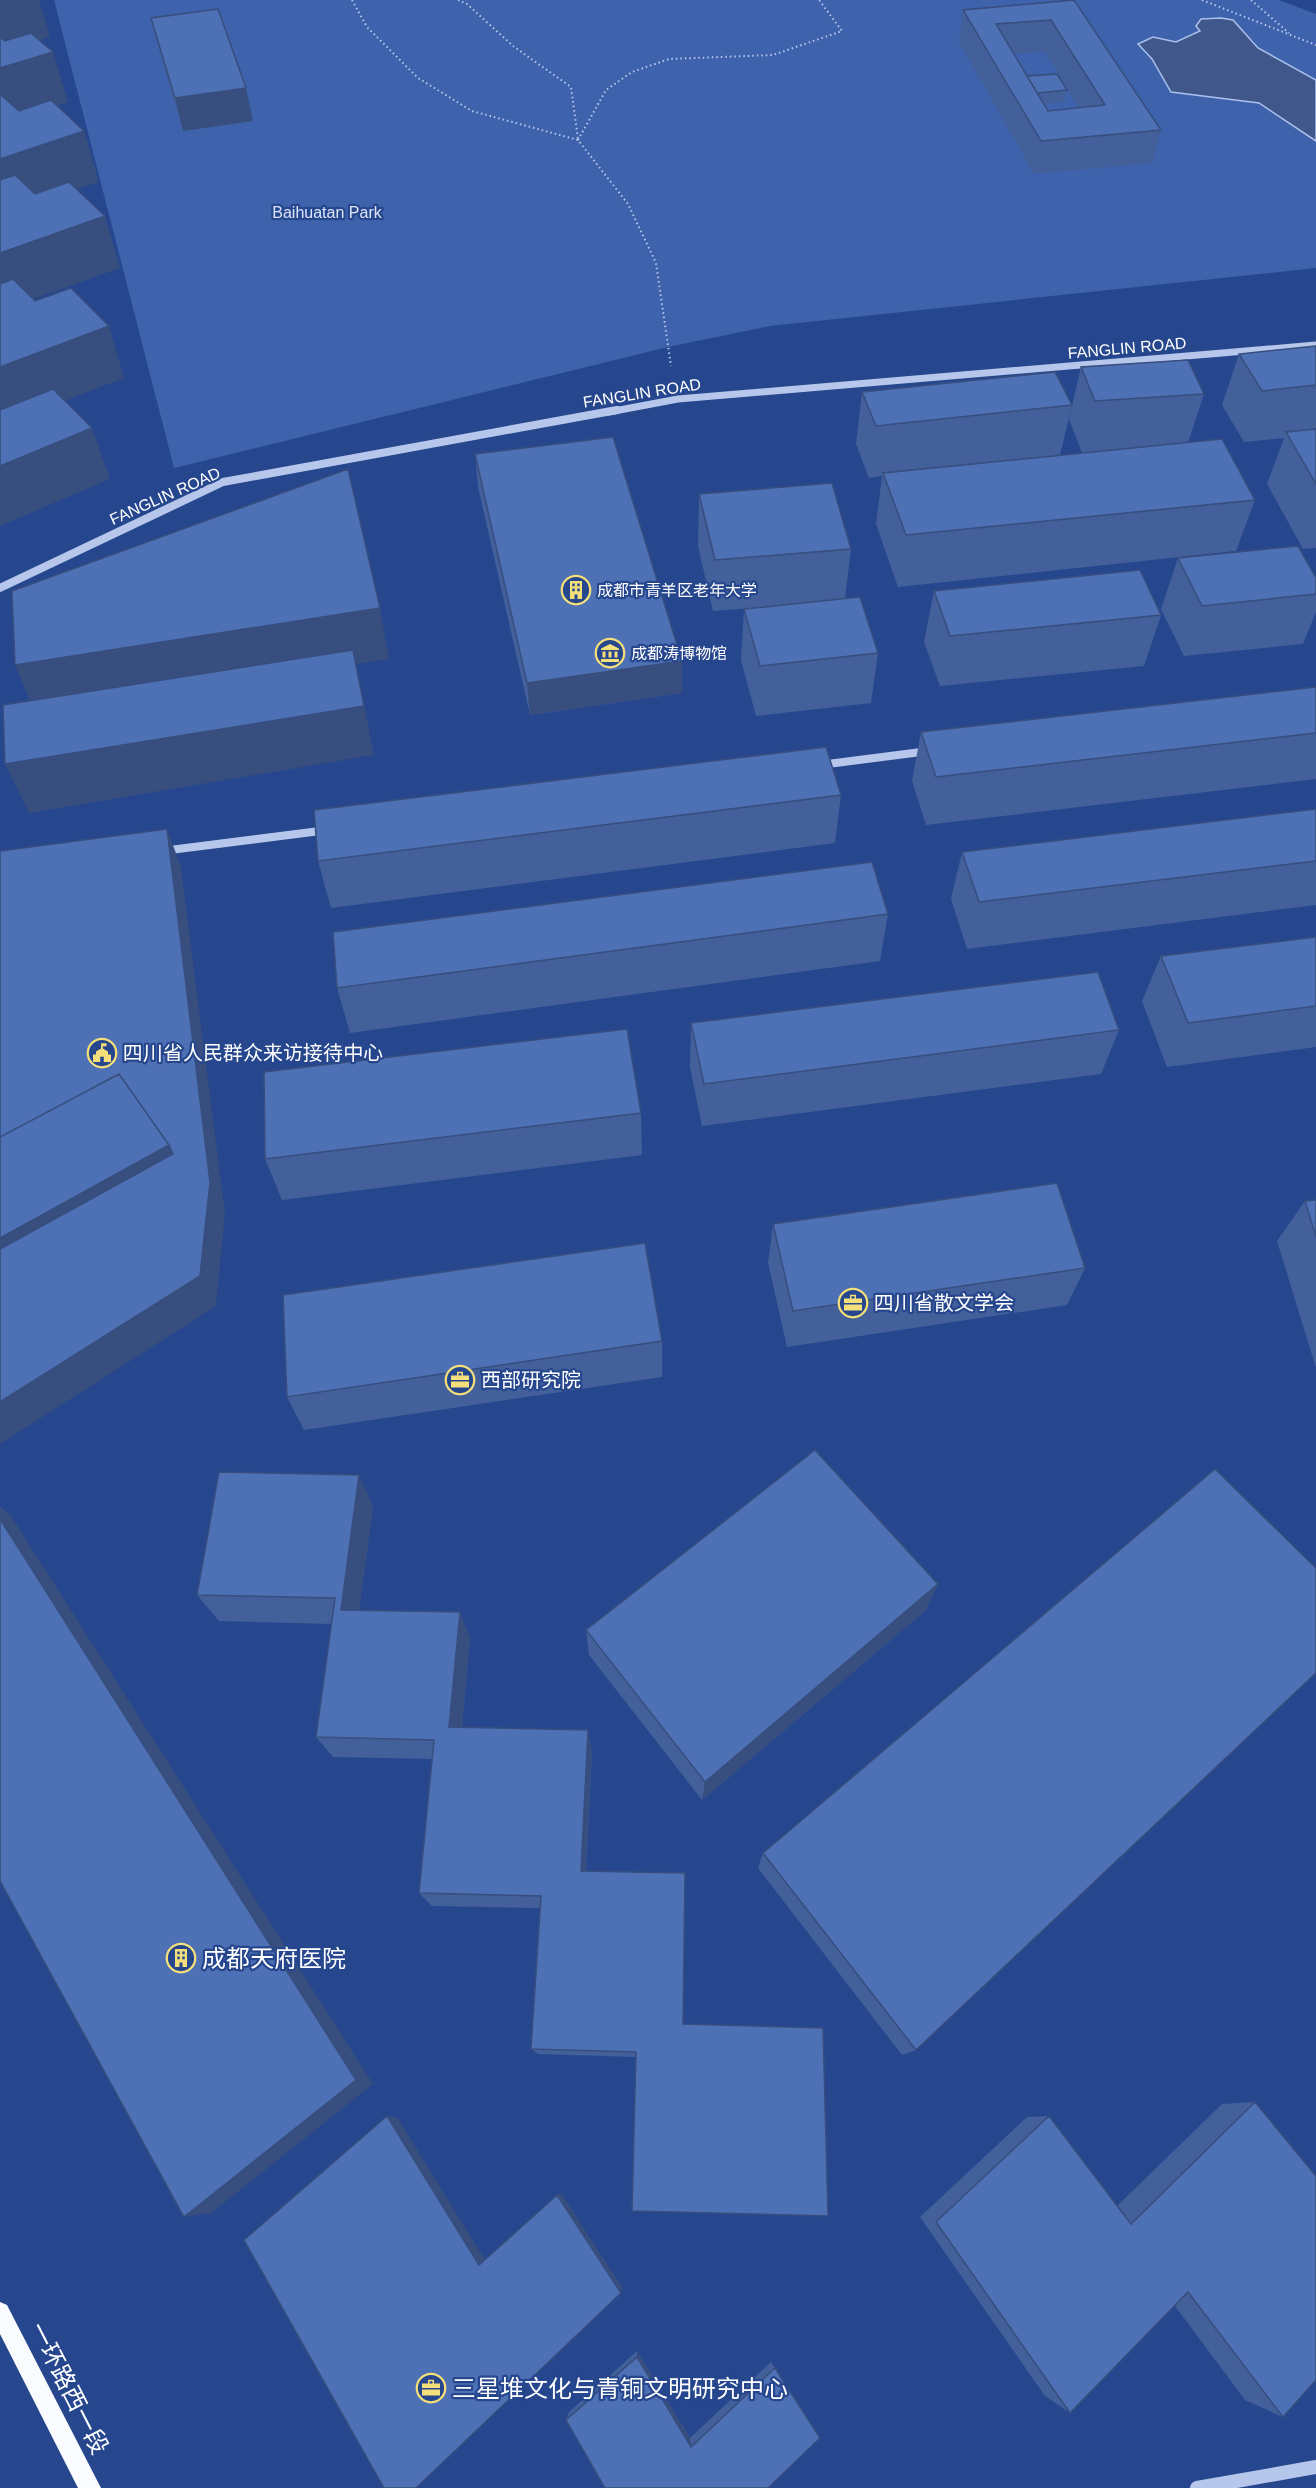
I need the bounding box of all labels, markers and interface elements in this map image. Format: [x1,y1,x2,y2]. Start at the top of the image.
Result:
park label: Baihuatan Park [272,204,383,221]
street label: FANGLIN ROAD [1067,334,1187,362]
street label: FANGLIN ROAD [582,375,702,411]
street label: FANGLIN ROAD [107,464,223,528]
building icon: 成都市青羊区老年大学 [560,574,592,606]
place label: 成都市青羊区老年大学 [597,582,757,599]
museum icon: 成都涛博物馆 [594,637,626,669]
place label: 成都涛博物馆 [631,645,727,662]
public building icon: 四川省人民群众来访接待中心 [86,1037,118,1069]
place label: 四川省人民群众来访接待中心 [123,1042,383,1064]
office icon: 四川省散文学会 [837,1287,869,1319]
place label: 四川省散文学会 [874,1292,1014,1314]
office icon: 西部研究院 [444,1364,476,1396]
place label: 西部研究院 [481,1369,581,1391]
building icon: 成都天府医院 [165,1942,197,1974]
place label: 成都天府医院 [202,1945,346,1972]
street label: 一环路西一段 [24,2318,114,2458]
office icon: 三星堆文化与青铜文明研究中心 [415,2372,447,2404]
place label: 三星堆文化与青铜文明研究中心 [452,2375,788,2402]

